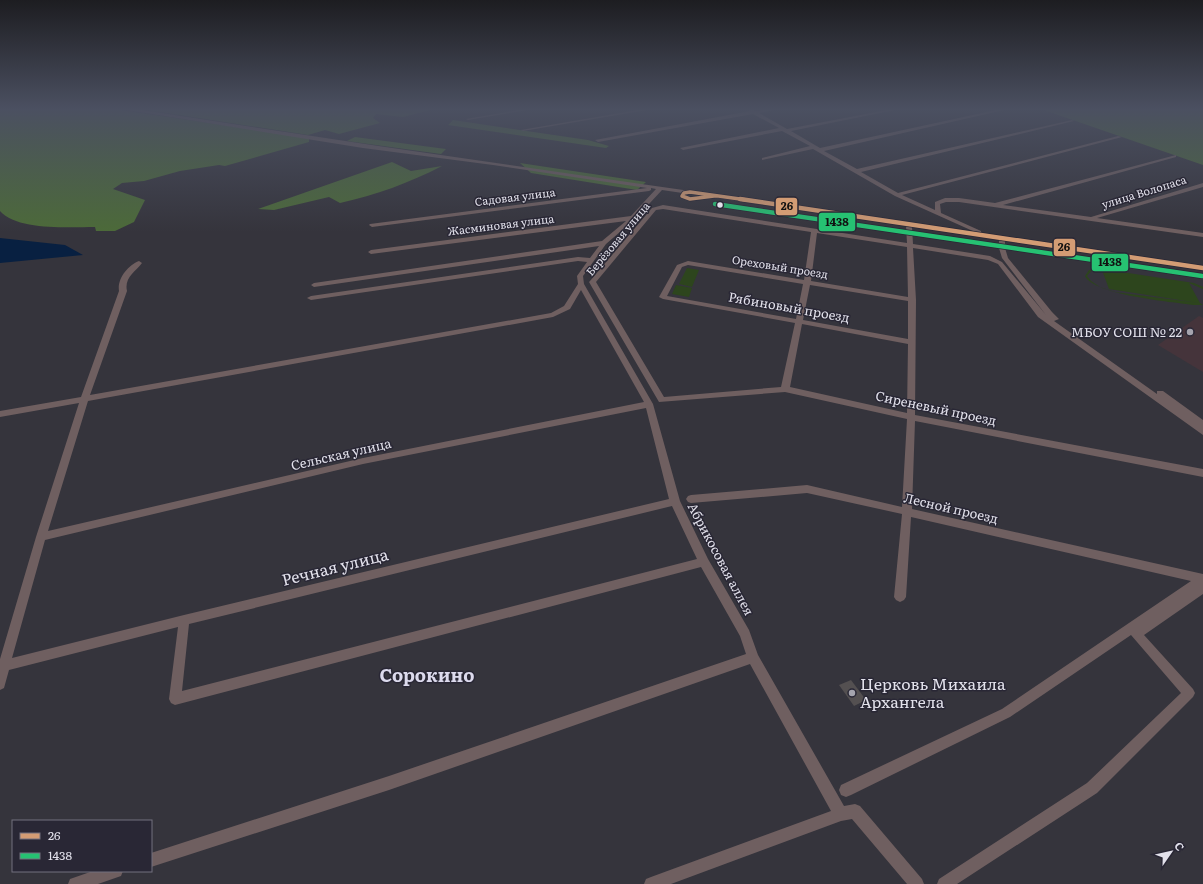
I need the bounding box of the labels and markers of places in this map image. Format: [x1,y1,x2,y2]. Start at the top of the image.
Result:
unlabelled marker [715,200,725,210]
place label: МБОУ СОШ № 22 [1071,322,1182,341]
marker: МБОУ СОШ № 22 [1185,327,1195,337]
place label: Церковь Михаила Архангела [860,671,1006,713]
marker: Церковь Михаила Архангела [847,688,857,698]

